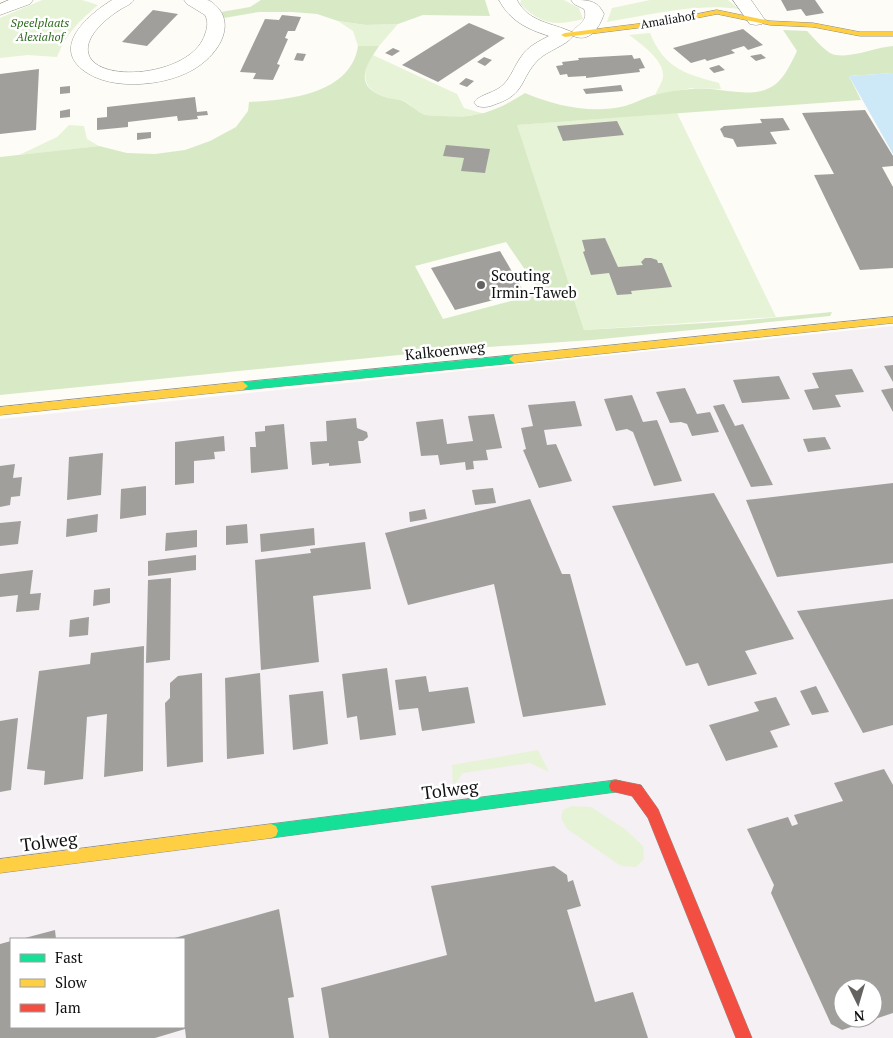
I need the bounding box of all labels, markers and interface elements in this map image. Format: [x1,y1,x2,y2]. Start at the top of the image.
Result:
street label: Amaliahof [639,7,698,32]
park label: Speelplaats Alexiahof [11,15,69,44]
place label: Scouting Irmin-Taweb [491,265,577,302]
marker: Scouting Irmin-Taweb [475,279,487,291]
street label: Kalkoenweg [404,336,487,364]
street label: Tolweg [420,774,480,804]
street label: Tolweg [19,826,79,856]
legend [10,938,185,1028]
text: Fast [55,947,83,967]
text: Slow [55,972,88,992]
north arrow [833,978,883,1028]
text: Jam [55,997,81,1017]
text: N [853,1007,865,1026]

